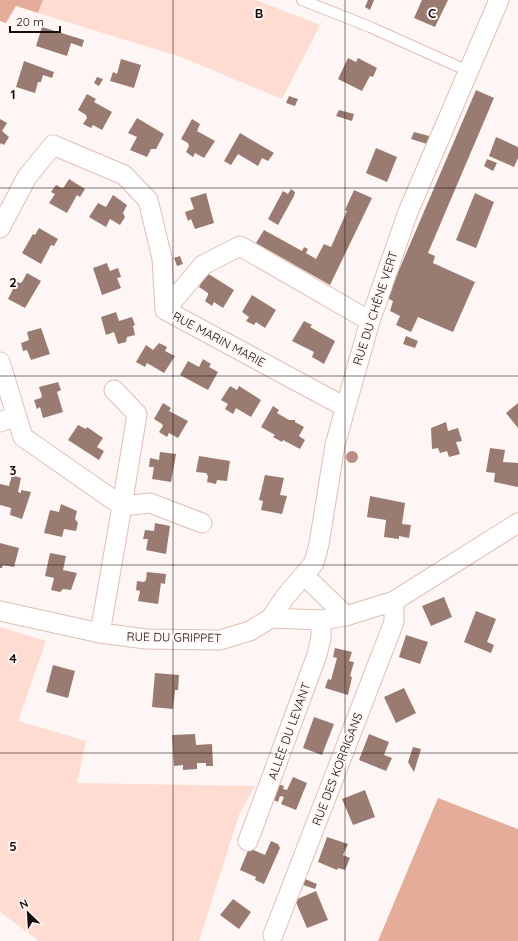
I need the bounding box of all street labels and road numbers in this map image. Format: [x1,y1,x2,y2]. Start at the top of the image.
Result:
street label: RUE DU CHÊNE VERT [349,249,401,367]
street label: RUE MARIN MARIE [170,308,268,370]
street label: RUE DU GRIPPET [126,629,222,645]
street label: ALLÉE DU LEVANT [264,680,314,782]
street label: RUE DES KORRIGANS [309,710,366,828]

